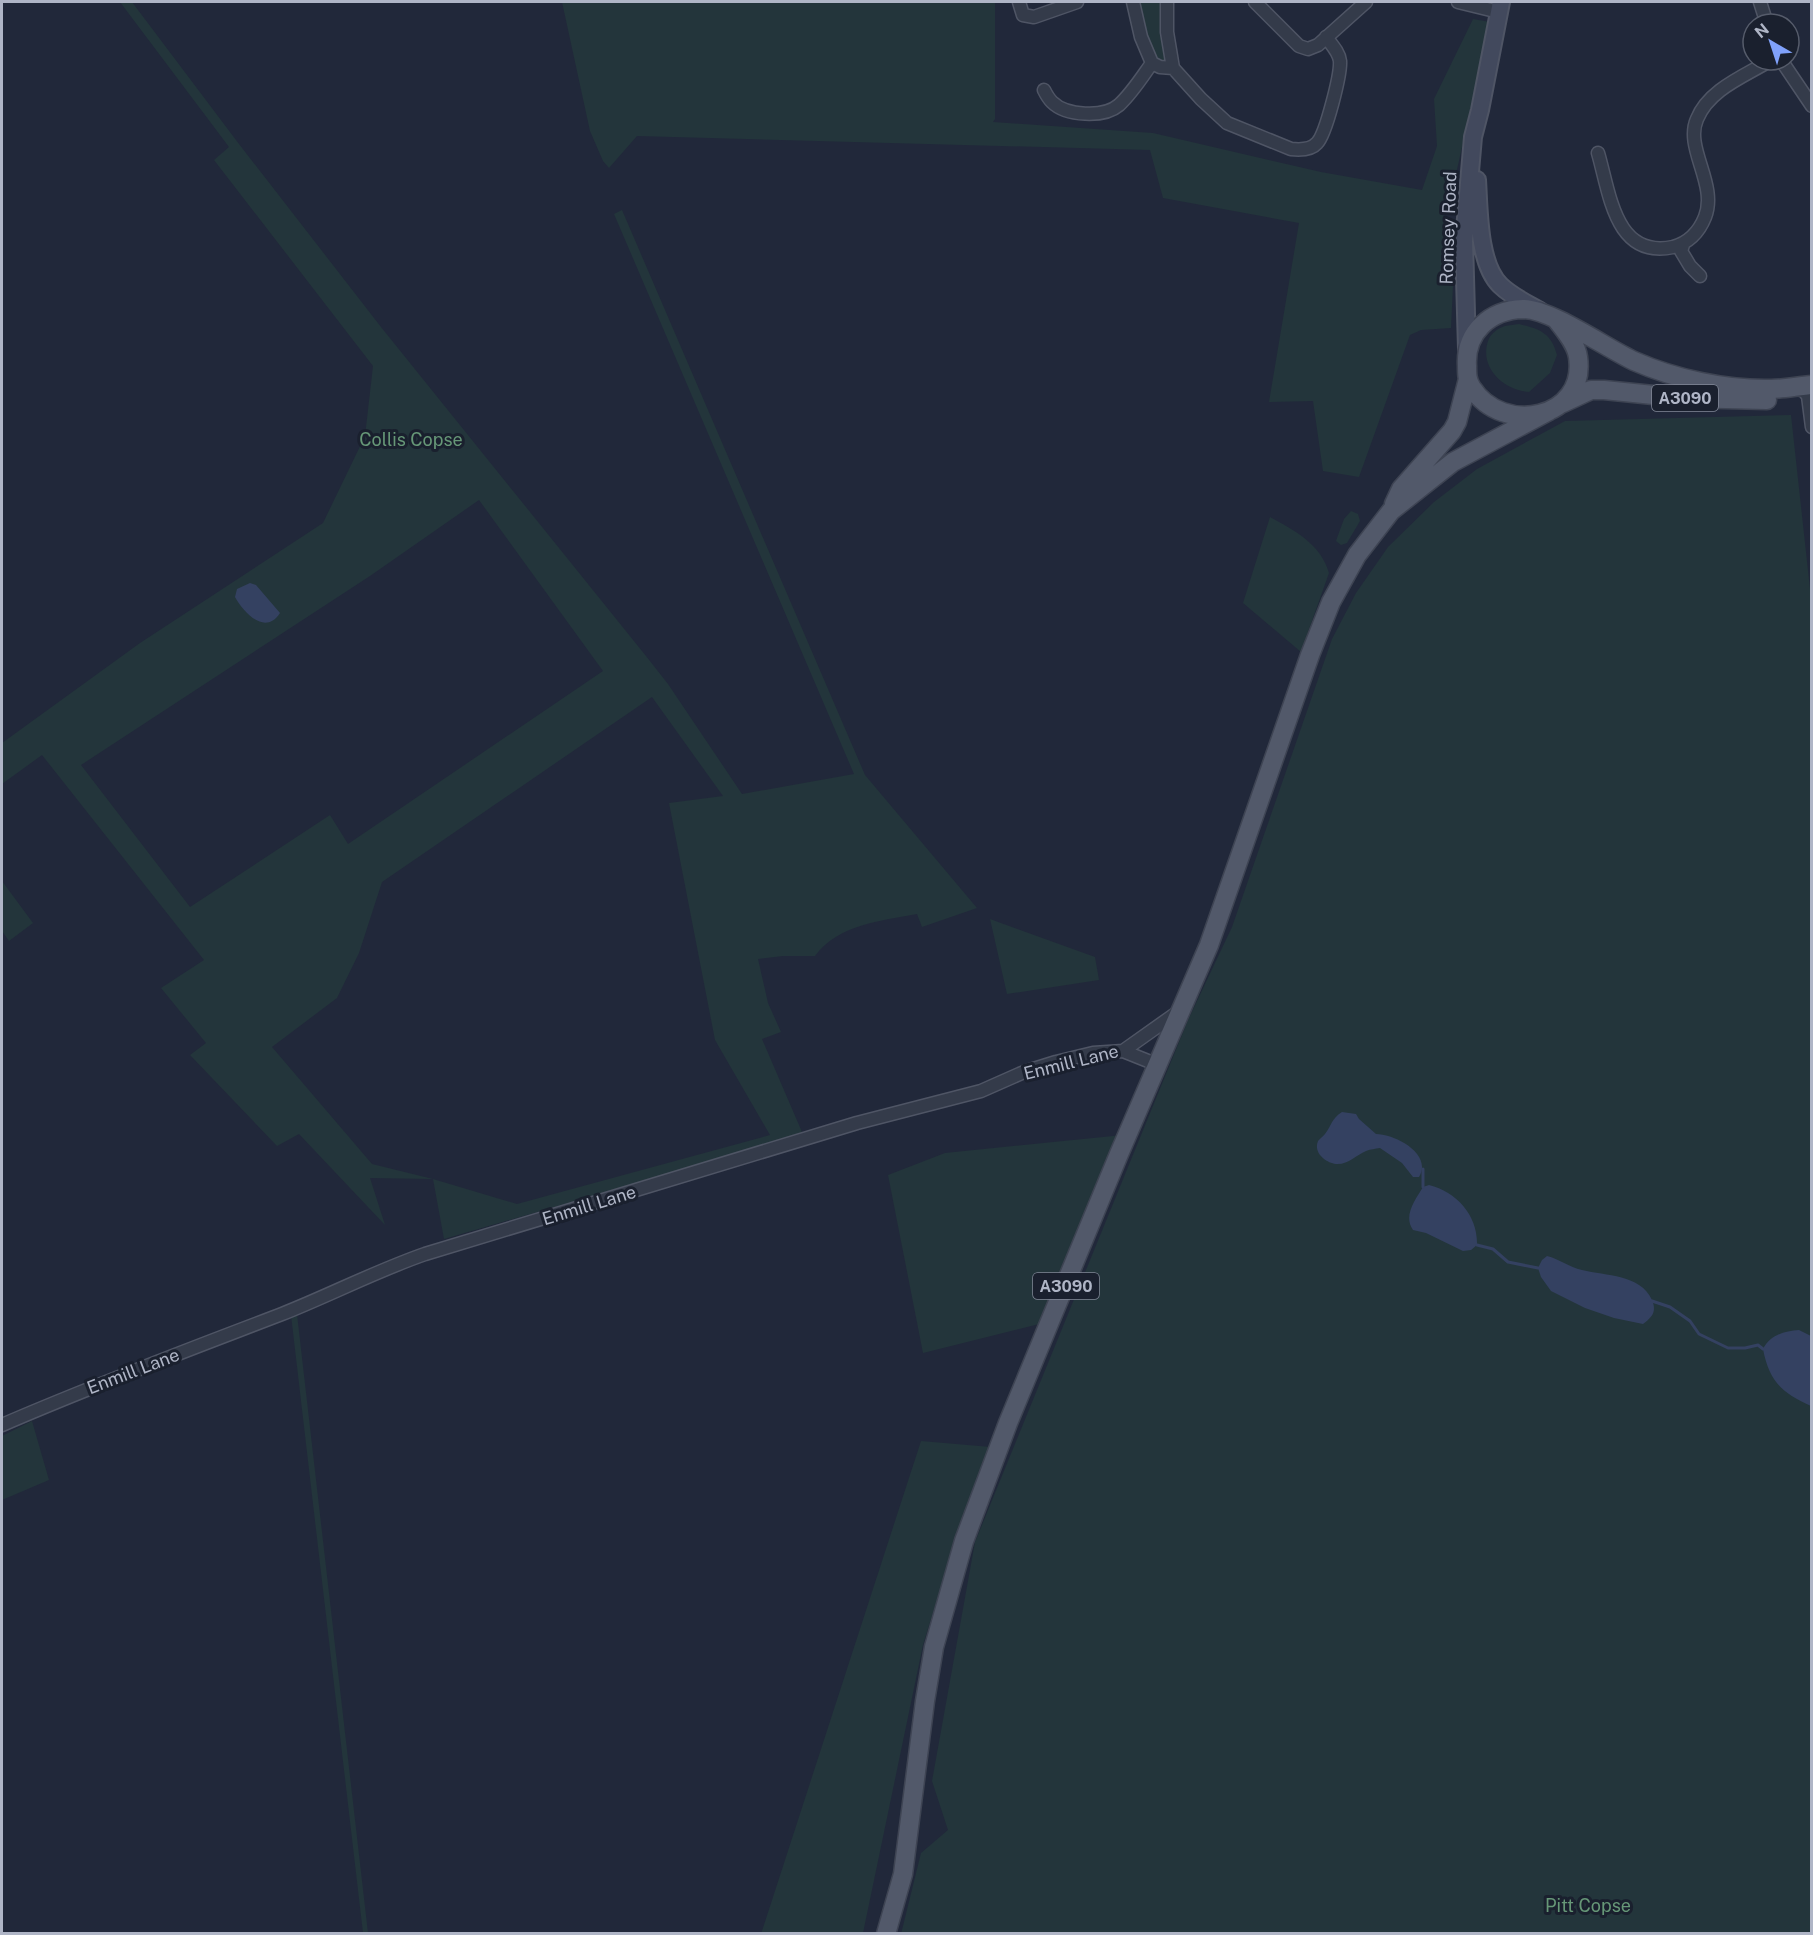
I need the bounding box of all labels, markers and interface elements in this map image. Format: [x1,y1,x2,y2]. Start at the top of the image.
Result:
north arrow [1741,12,1801,72]
text: N [1751,19,1773,42]
street label: Romsey Road [1436,171,1460,285]
road number: A3090 [1652,385,1718,411]
park label: Collis Copse [359,429,463,450]
street label: Enmill Lane [1021,1040,1121,1084]
street label: Enmill Lane [539,1181,639,1229]
road number: A3090 [1033,1273,1099,1299]
street label: Enmill Lane [84,1344,182,1398]
park label: Pitt Copse [1545,1895,1631,1916]

